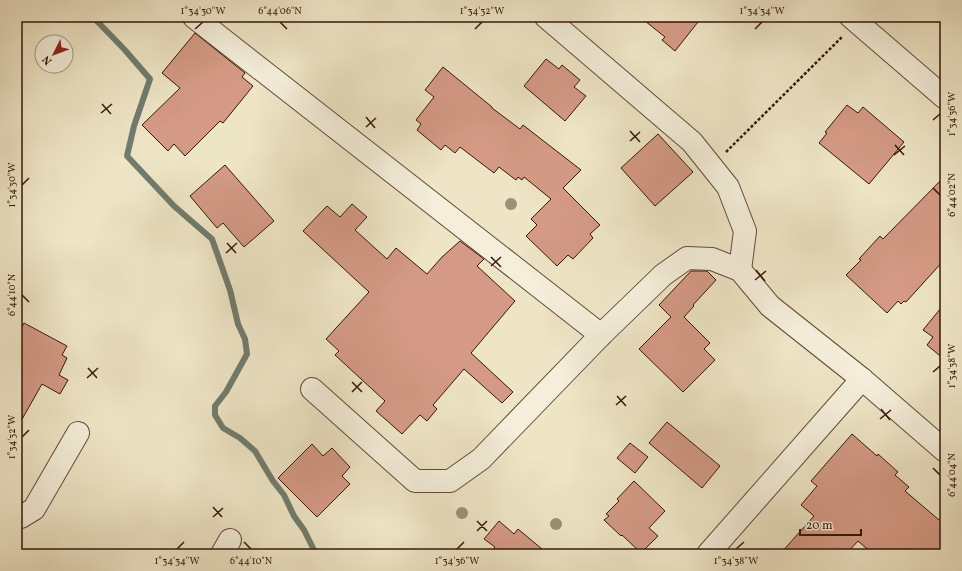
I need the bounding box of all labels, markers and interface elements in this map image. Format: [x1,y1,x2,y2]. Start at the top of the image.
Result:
text: 1°34'30"W [180,4,226,18]
text: 6°44'06"N [258,4,302,18]
text: 1°34'32"W [460,4,504,18]
text: 1°34'34"W [739,4,785,18]
north arrow [34,34,74,74]
text: N [39,52,56,68]
text: 1°34'36"W [945,92,959,136]
text: 1°34'30"W [5,162,19,208]
text: 6°44'02"N [945,173,959,217]
text: 6°44'10"N [5,273,19,316]
text: 1°34'38"W [945,344,959,388]
text: 1°34'32"W [5,415,19,459]
text: 6°44'04"N [945,453,959,497]
scale bar [800,511,861,537]
text: 20 m [806,518,833,534]
text: 1°34'34"W [154,554,200,568]
text: 6°44'10"N [230,554,273,568]
text: 1°34'36"W [435,554,479,568]
text: 1°34'38"W [714,554,758,568]

